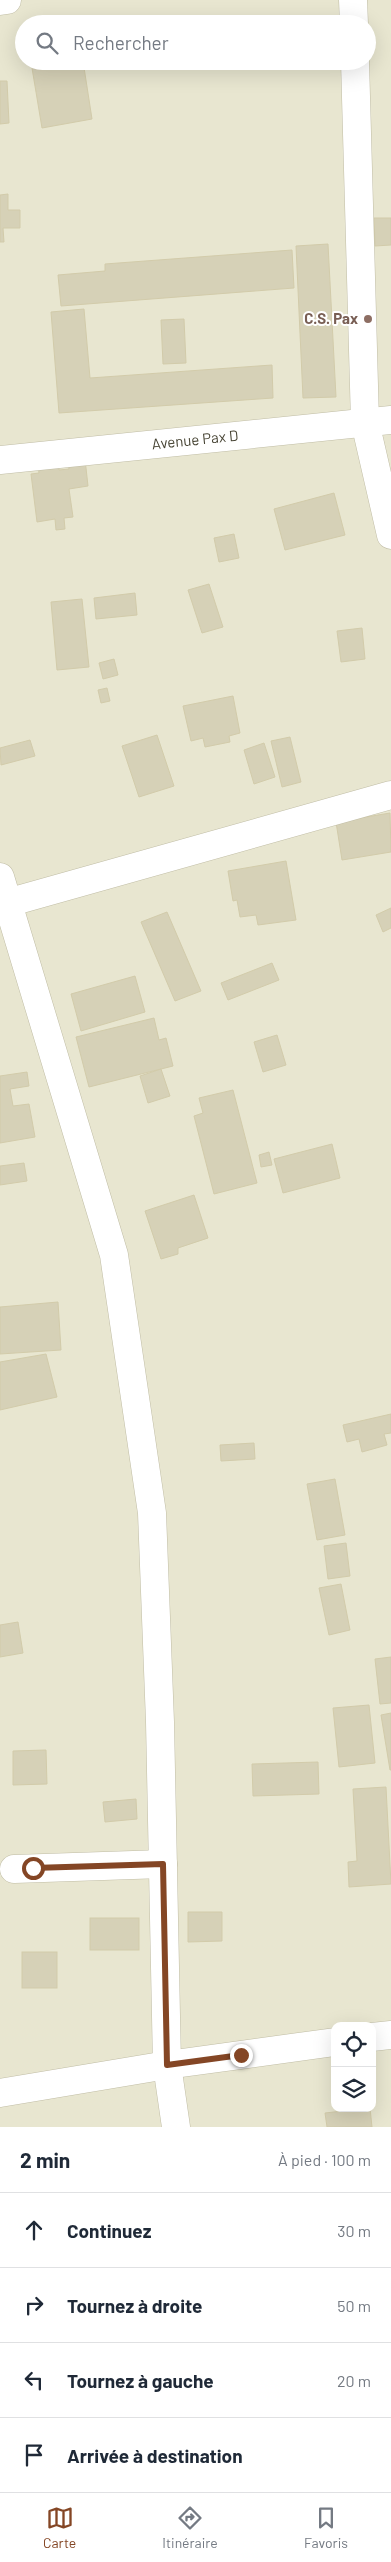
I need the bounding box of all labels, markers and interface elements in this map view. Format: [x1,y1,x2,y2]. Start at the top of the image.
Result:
search box [15,15,376,70]
icon: search [33,29,61,57]
text: Rechercher [73,31,169,54]
place label: C.S. Pax [304,309,358,327]
marker: C.S. Pax [362,313,374,325]
street label: Avenue Pax D [151,426,239,452]
route start [22,1857,45,1880]
map controls [331,2022,376,2112]
button: locate [331,2022,376,2067]
route end [230,2044,253,2067]
button: layers [331,2067,376,2112]
text: 2 min [20,2147,70,2172]
text: À pied · 100 m [278,2150,371,2169]
icon: ahead [20,2216,48,2244]
text: Continuez [67,2219,151,2242]
text: 30 m [337,2221,371,2240]
icon: right [20,2291,48,2319]
text: Tournez à droite [67,2294,203,2317]
text: 50 m [337,2296,371,2315]
icon: left [20,2366,48,2394]
text: Tournez à gauche [67,2369,214,2392]
text: 20 m [337,2371,371,2390]
icon: arrive [20,2441,48,2469]
text: Arrivée à destination [67,2444,243,2467]
tab: Carte [43,2504,76,2551]
tab: Itinéraire [162,2504,218,2551]
tab: Favoris [304,2504,348,2551]

